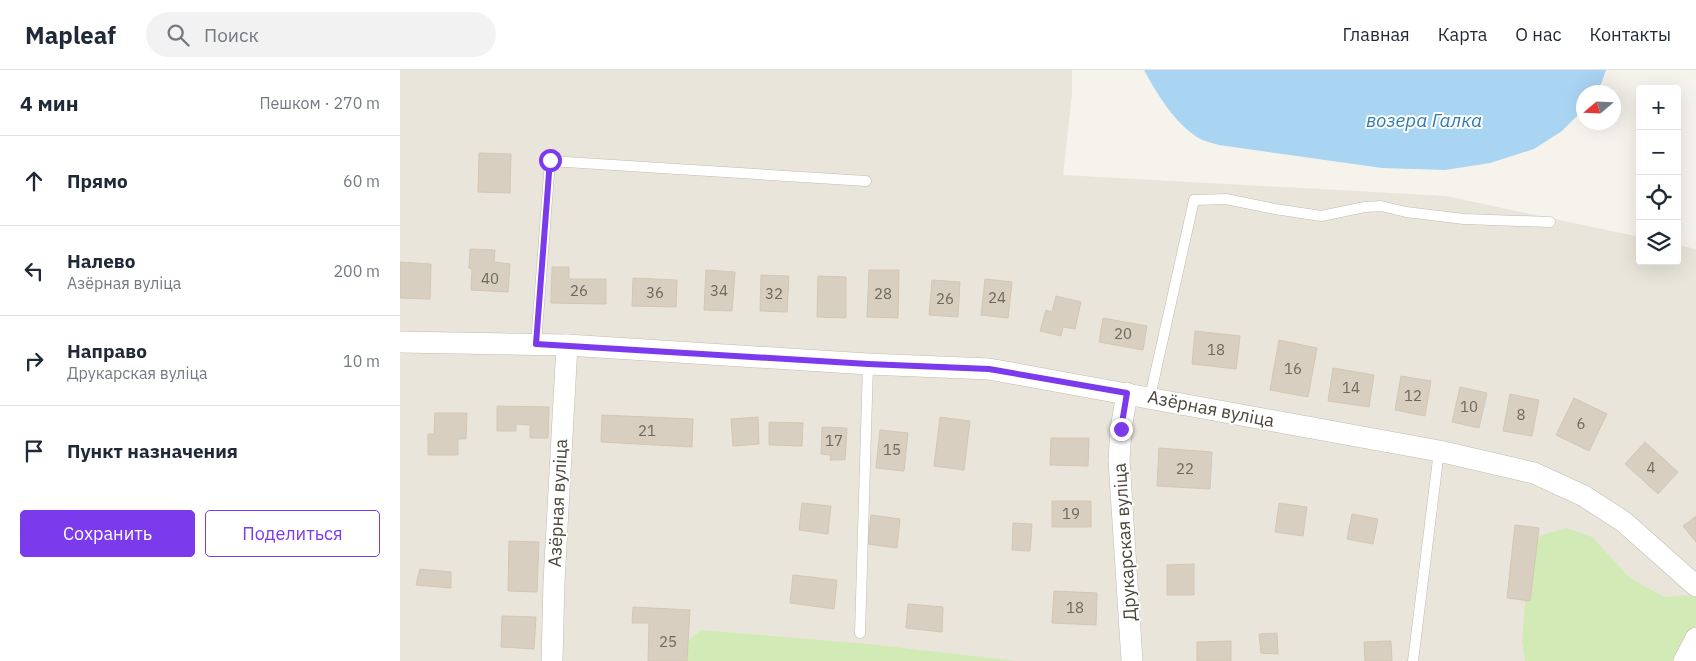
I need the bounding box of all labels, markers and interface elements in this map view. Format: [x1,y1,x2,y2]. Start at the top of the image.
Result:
search box [146,12,496,57]
text: Mapleaf [25,19,116,51]
icon: search [164,21,192,49]
text: Поиск [204,23,259,47]
text: Главная [1342,23,1410,46]
text: Карта [1438,23,1487,46]
text: О нас [1515,23,1562,46]
text: Контакты [1590,23,1671,46]
north arrow [1576,85,1621,130]
map controls [1636,85,1681,265]
button: + [1636,85,1681,130]
text: 4 мин [20,89,79,117]
text: Пешком · 270 m [259,93,380,113]
water label: возера Галка [1366,108,1482,132]
button: − [1636,130,1681,175]
route start [539,149,562,172]
icon: ahead [20,167,48,195]
text: Прямо [67,169,128,193]
text: 60 m [343,171,380,191]
button: locate [1636,175,1681,220]
button: layers [1636,220,1681,265]
text: Налево [67,249,136,273]
icon: left [20,257,48,285]
text: 200 m [333,261,380,281]
house number: 40 [481,269,499,288]
text: Азёрная вуліца [67,273,181,293]
house number: 26 [570,281,588,300]
house number: 34 [710,281,728,300]
house number: 36 [646,283,664,302]
house number: 32 [765,284,783,303]
house number: 28 [874,284,892,303]
house number: 24 [988,288,1006,307]
house number: 26 [936,289,954,308]
house number: 20 [1114,324,1132,343]
text: Направо [67,339,147,363]
house number: 18 [1207,340,1225,359]
icon: right [20,347,48,375]
text: 10 m [343,351,380,371]
house number: 16 [1284,359,1302,378]
text: Друкарская вуліца [67,363,208,383]
house number: 14 [1342,378,1360,397]
street label: Азёрная вуліца [1146,385,1277,432]
house number: 12 [1404,386,1422,405]
house number: 10 [1460,397,1478,416]
house number: 8 [1516,405,1526,424]
house number: 6 [1576,414,1586,433]
route end [1110,418,1133,441]
house number: 21 [638,421,656,440]
house number: 17 [825,431,843,450]
icon: arrive [20,437,48,465]
street label: Азёрная вуліца [543,438,572,568]
text: Пункт назначения [67,439,238,463]
house number: 15 [883,440,901,459]
house number: 4 [1646,458,1656,477]
house number: 22 [1176,459,1194,478]
street label: Друкарская вуліца [1107,462,1141,622]
house number: 19 [1062,504,1080,523]
button: Сохранить [20,510,195,557]
button: Поделиться [205,510,380,557]
house number: 18 [1066,598,1084,617]
house number: 25 [659,632,677,651]

